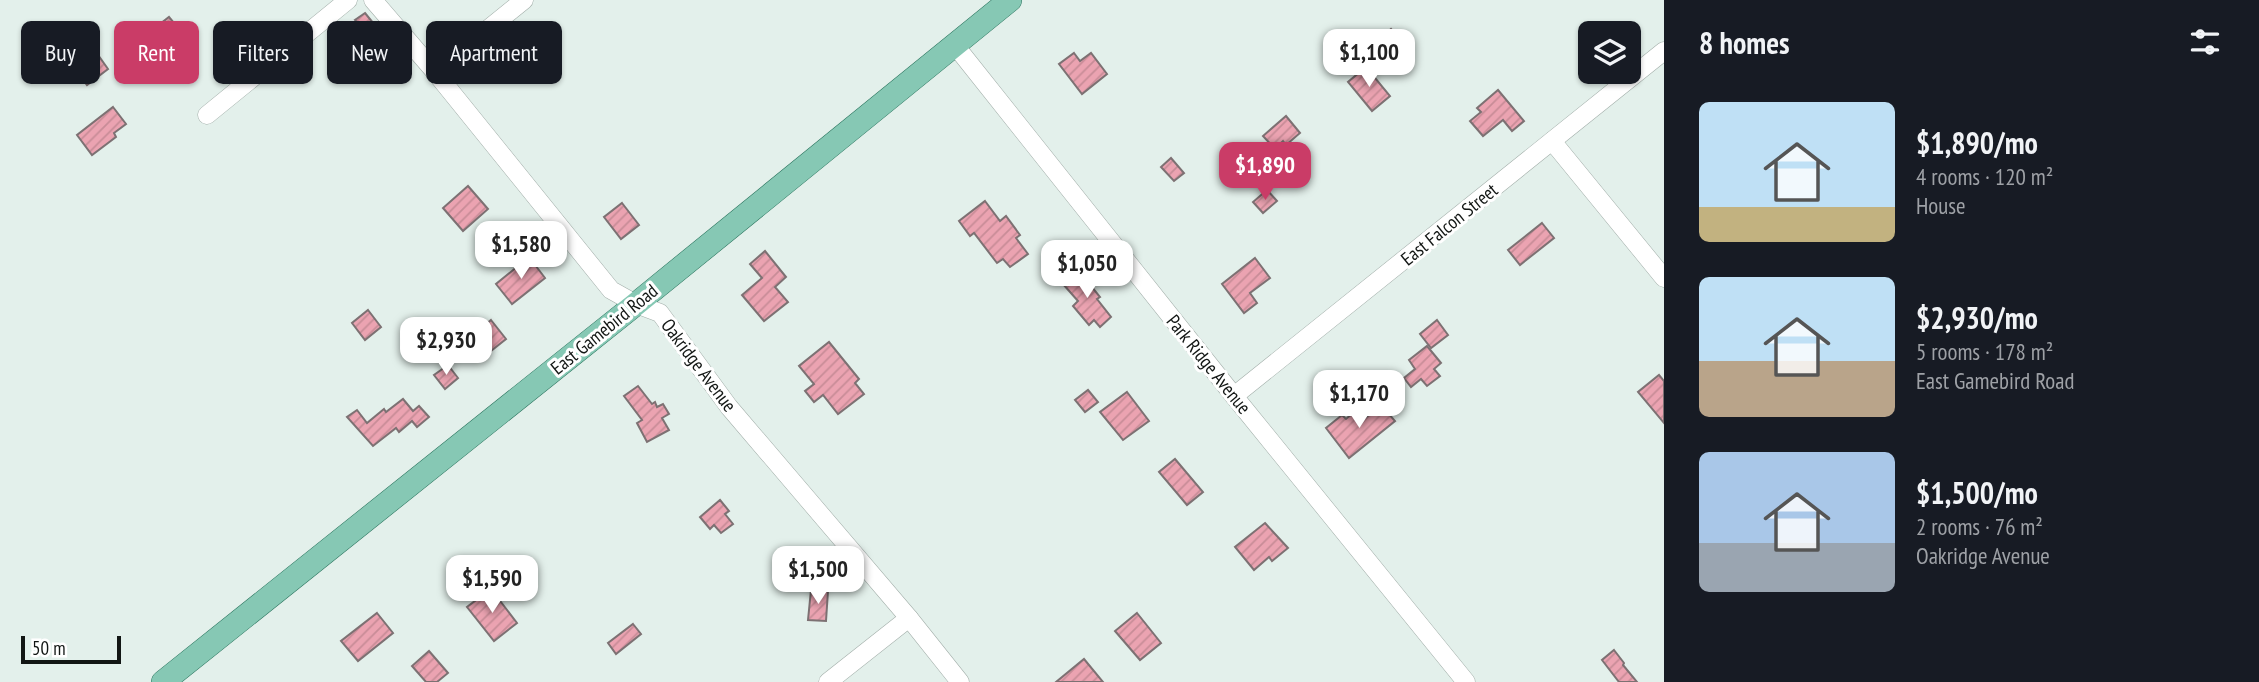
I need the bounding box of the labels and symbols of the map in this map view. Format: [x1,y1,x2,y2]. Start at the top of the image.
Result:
pin: $1,100 [1312,29,1426,89]
pin: $1,890 [1208,142,1322,202]
street label: East Falcon Street [1396,177,1503,270]
pin: $1,580 [464,222,578,281]
pin: $1,050 [1030,240,1144,300]
street label: East Gamebird Road [546,279,662,379]
street label: Park Ridge Avenue [1162,309,1256,419]
street label: Oakridge Avenue [656,314,742,416]
pin: $2,930 [389,318,503,377]
pin: $1,170 [1302,370,1416,430]
pin: $1,500 [761,546,875,606]
pin: $1,590 [435,556,549,615]
scale bar [21,633,121,665]

